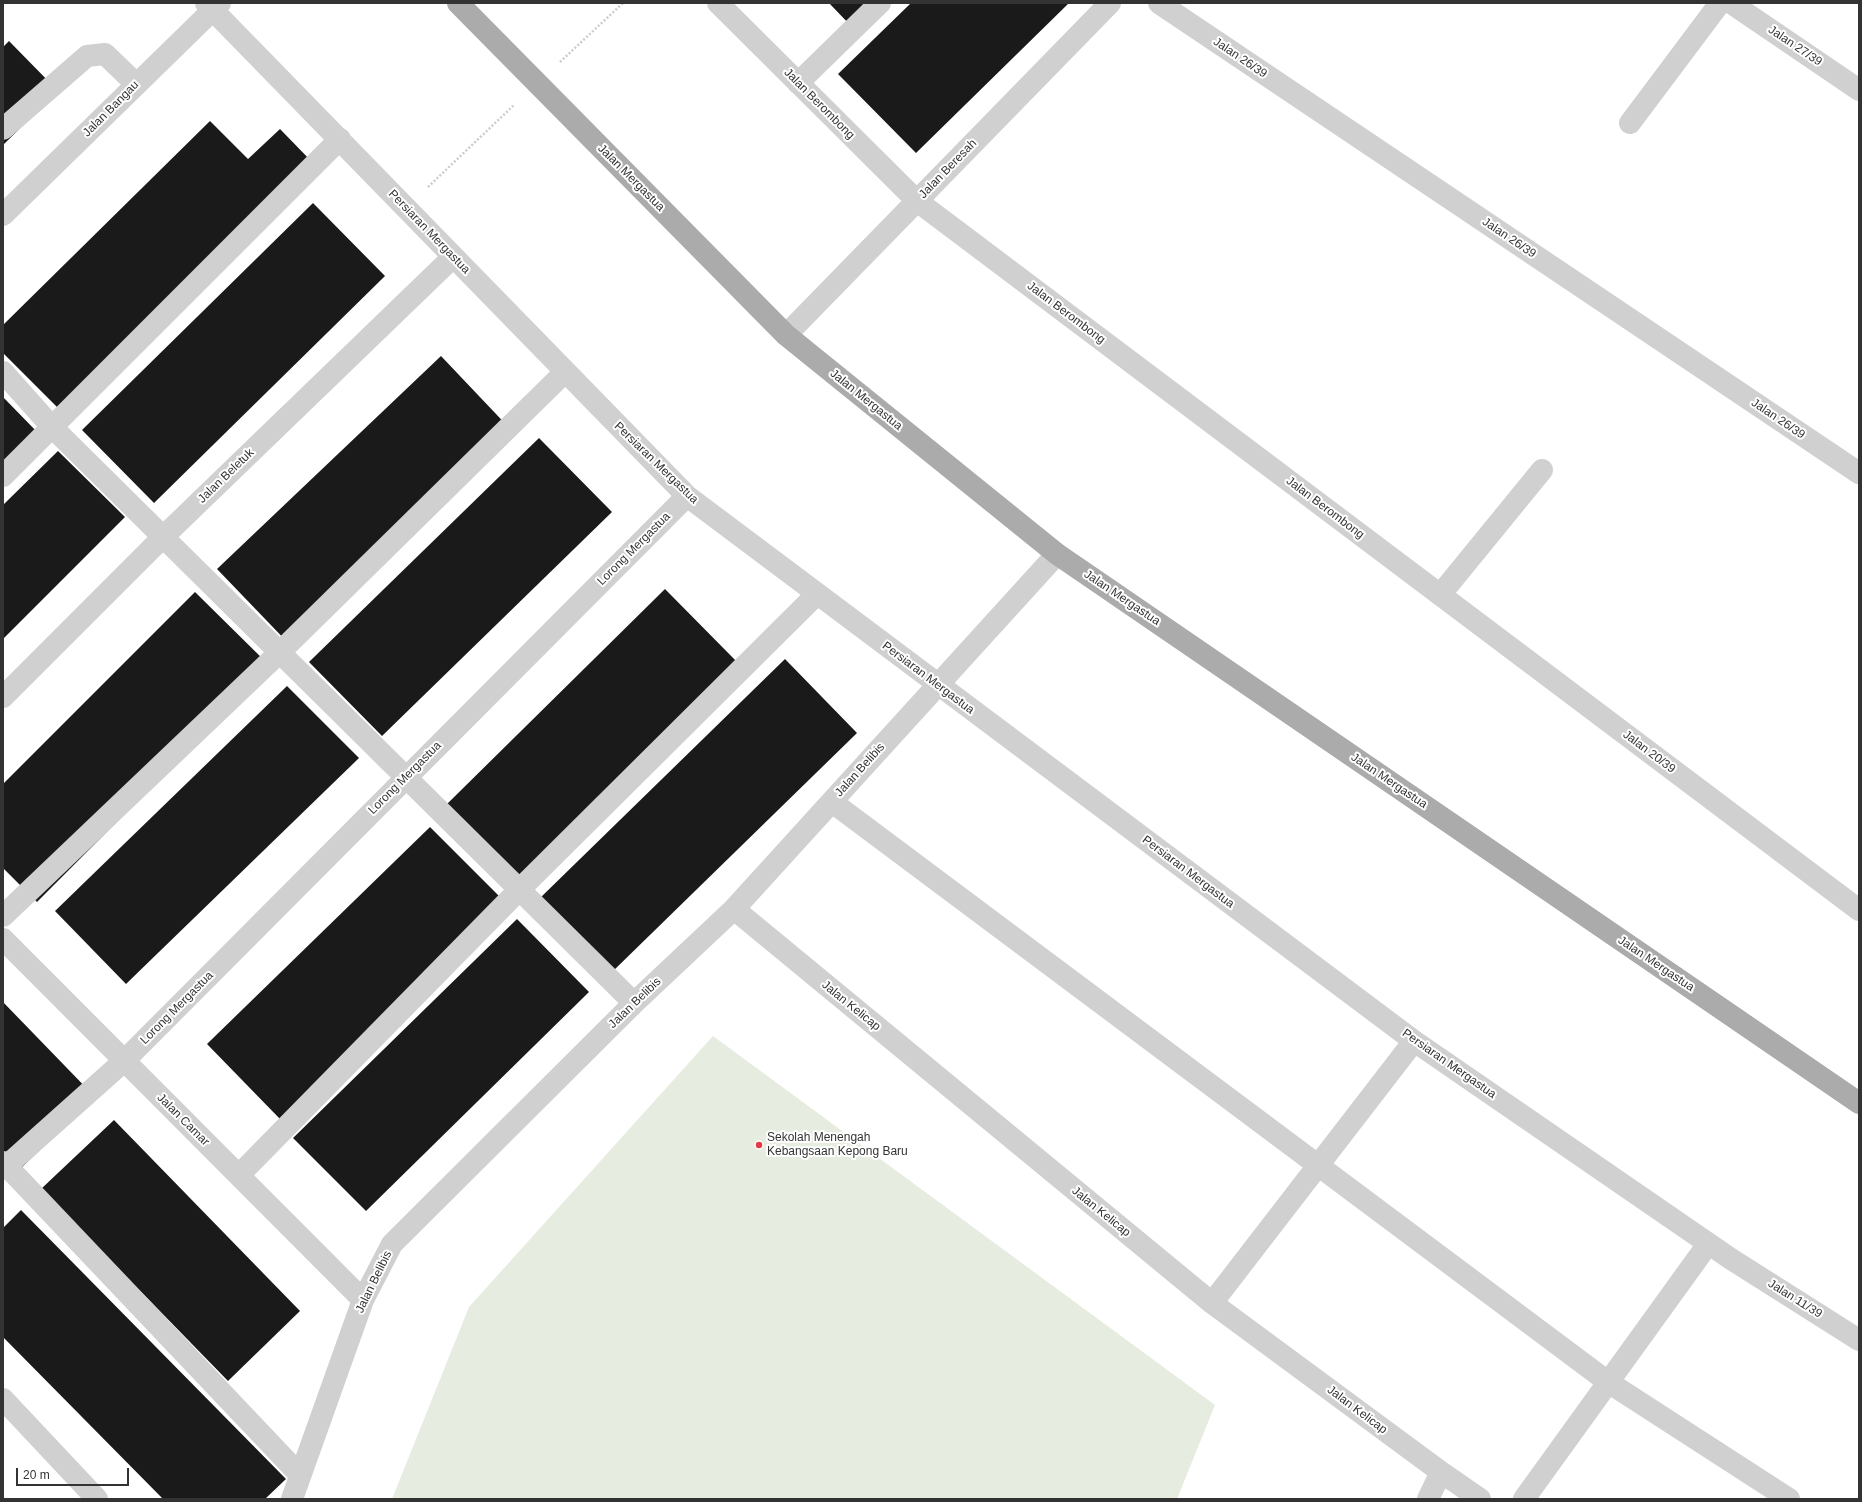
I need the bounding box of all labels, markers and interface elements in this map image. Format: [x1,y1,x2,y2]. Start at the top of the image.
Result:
street label: Jalan 27/39 [1765,23,1825,69]
street label: Jalan 26/39 [1210,35,1270,81]
street label: Jalan Berombong [781,66,857,142]
street label: Jalan Bangau [80,78,142,140]
street label: Jalan Beresah [916,136,980,202]
street label: Jalan Mergastua [595,142,667,214]
street label: Persiaran Mergastua [385,187,473,277]
street label: Jalan 26/39 [1479,215,1539,261]
street label: Jalan Berombong [1024,279,1108,347]
street label: Jalan Mergastua [827,366,905,434]
street label: Jalan 26/39 [1748,396,1808,442]
street label: Persiaran Mergastua [611,419,701,507]
street label: Jalan Beletuk [195,446,257,506]
street label: Jalan Berombong [1283,474,1367,542]
street label: Lorong Mergastua [594,509,674,589]
street label: Jalan Mergastua [1081,567,1163,629]
street label: Persiaran Mergastua [879,639,977,717]
street label: Jalan 20/39 [1620,728,1678,776]
street label: Lorong Mergastua [365,738,445,818]
street label: Jalan Belibis [832,740,888,800]
street label: Jalan Mergastua [1348,750,1430,812]
street label: Persiaran Mergastua [1139,833,1237,911]
street label: Jalan Mergastua [1615,933,1697,995]
street label: Lorong Mergastua [137,968,217,1048]
street label: Jalan Belibis [606,974,664,1032]
street label: Jalan Kelicap [819,978,883,1034]
street label: Persiaran Mergastua [1399,1026,1499,1102]
street label: Jalan Camar [154,1091,212,1149]
place label: Sekolah Menengah Kebangsaan Kepong Baru [767,1131,908,1159]
marker: Sekolah Menengah Kebangsaan Kepong Baru [754,1140,764,1150]
street label: Jalan Kelicap [1069,1184,1133,1240]
street label: Jalan Belibis [353,1249,395,1315]
street label: Jalan 11/39 [1765,1277,1825,1321]
street label: Jalan Kelicap [1324,1383,1390,1437]
scale bar [18,1460,131,1486]
text: 20 m [23,1468,50,1482]

